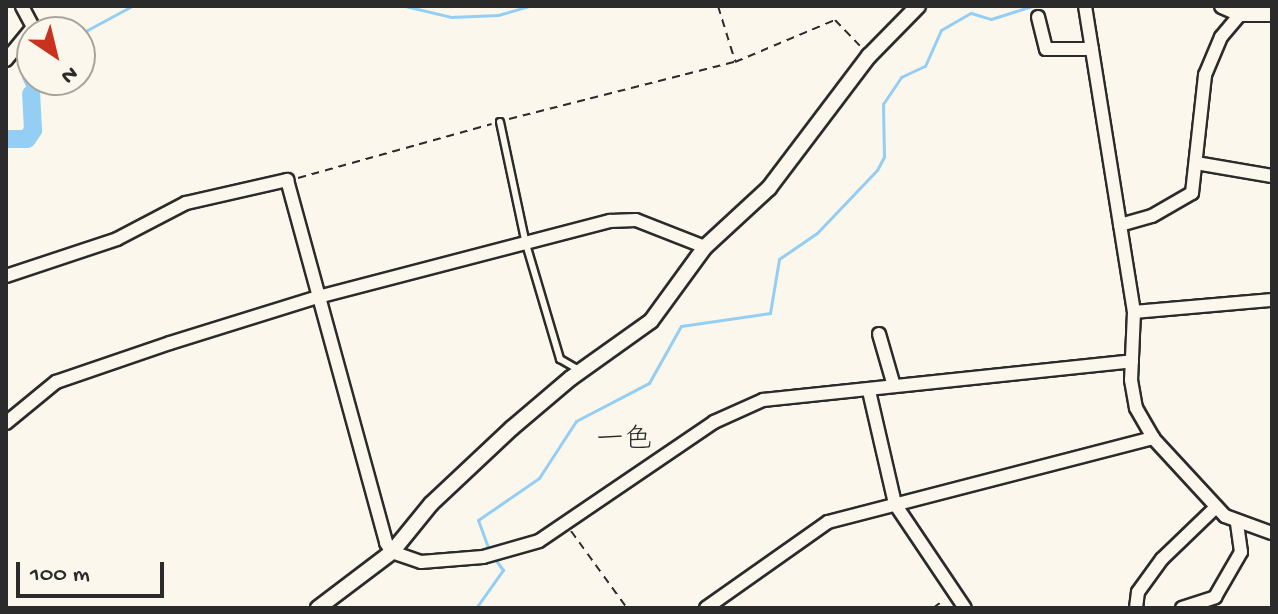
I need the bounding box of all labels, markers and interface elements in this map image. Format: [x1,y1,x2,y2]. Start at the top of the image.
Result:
north arrow [16,16,96,96]
text: N [55,59,82,89]
district label: 一色 [596,425,652,459]
scale bar [20,546,168,596]
text: 100 m [30,561,90,590]

